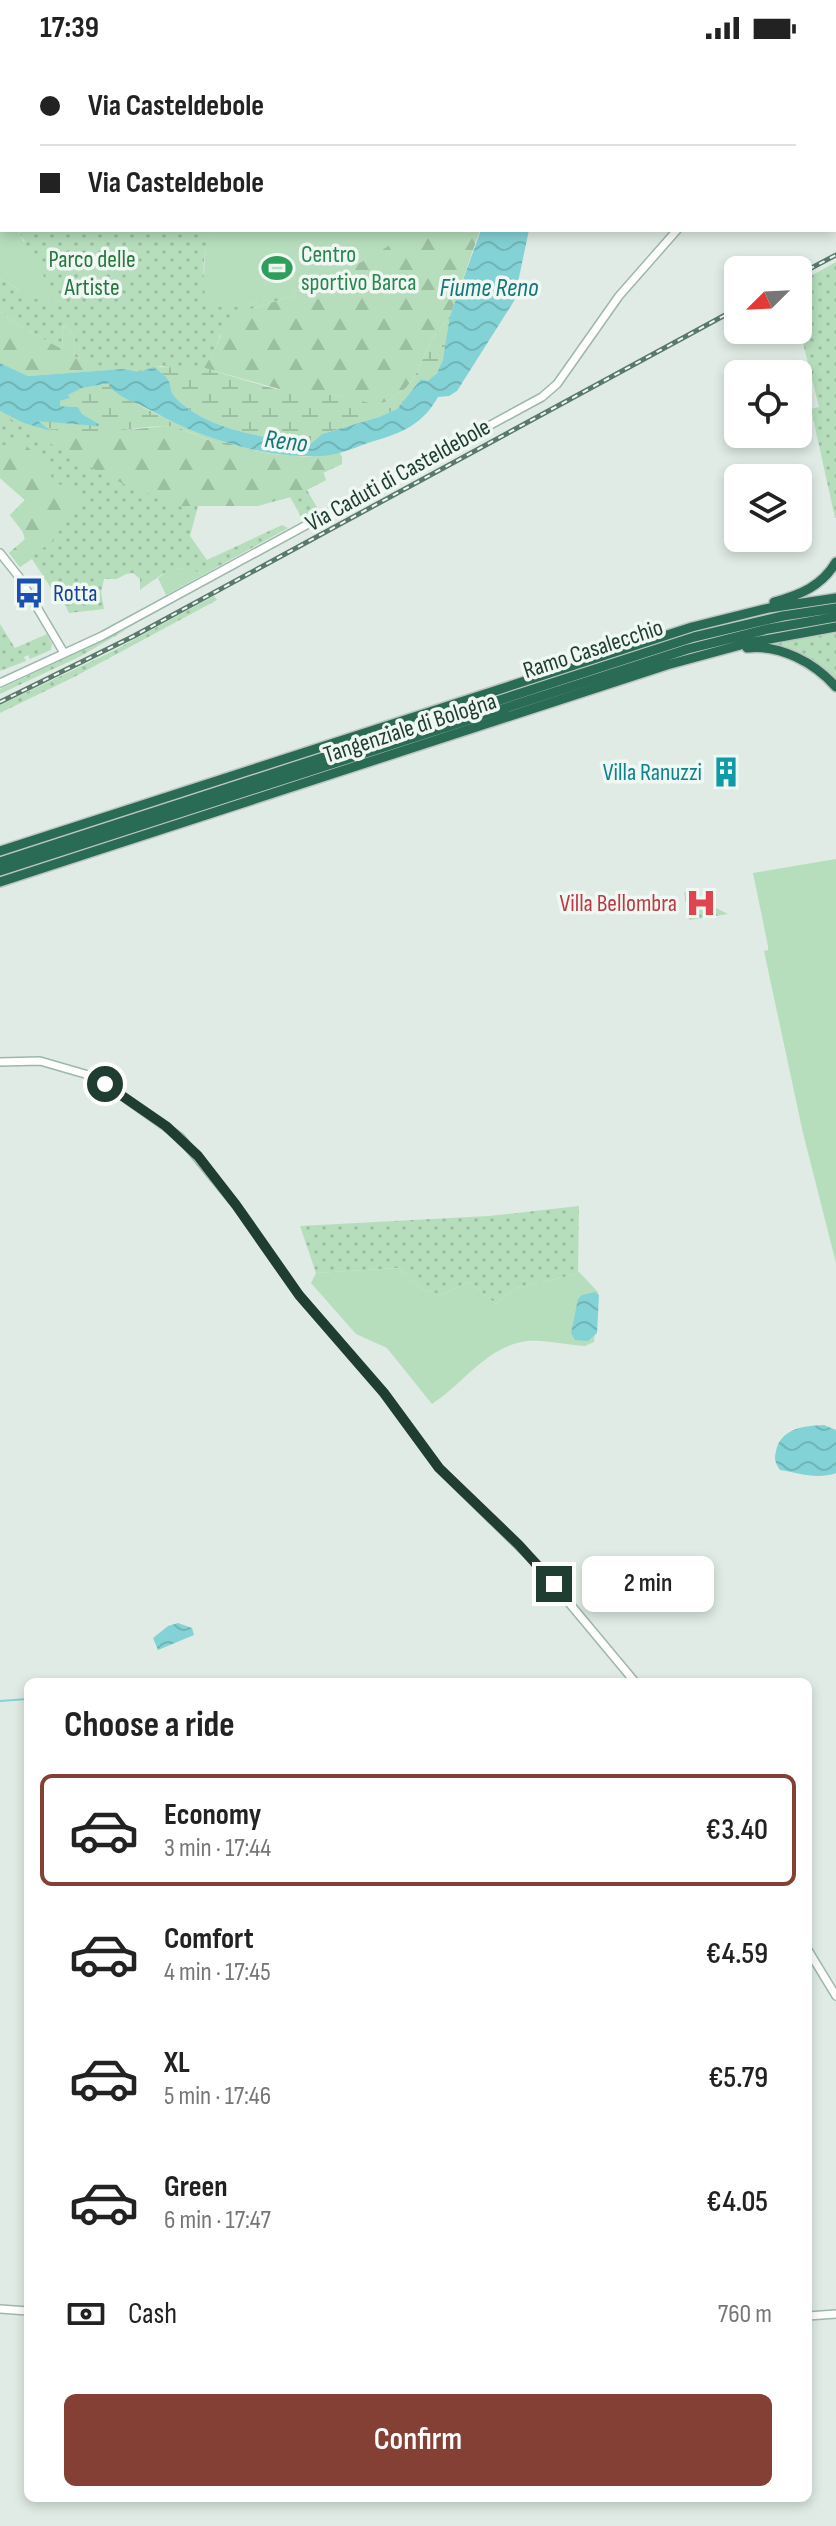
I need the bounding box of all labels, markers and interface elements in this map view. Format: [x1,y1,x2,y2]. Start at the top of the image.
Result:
text: 17:39 [40,10,99,46]
text: Via Casteldebole [88,88,264,124]
text: Via Casteldebole [88,165,264,201]
place label: Centro sportivo Barca [301,240,416,297]
park label: Parco delle Artiste [48,245,136,302]
sports icon: Centro sportivo Barca [260,251,294,285]
north arrow [724,256,812,344]
map controls [724,256,812,552]
water label: Fiume Reno [439,273,539,304]
button: locate [724,360,812,448]
street label: Via Caduti di Casteldebole [301,412,495,538]
water label: Reno [263,424,310,460]
button: layers [724,464,812,552]
bus stop icon: Rotta [12,576,46,610]
place label: Rotta [53,579,98,608]
street label: Ramo Casalecchio [519,613,667,685]
street label: Tangenziale di Bologna [320,686,500,770]
building icon: Villa Ranuzzi [709,755,743,789]
place label: Villa Ranuzzi [603,758,702,787]
hospital icon: Villa Bellombra [684,886,718,920]
place label: Villa Bellombra [559,889,677,918]
route start [87,1066,123,1102]
callout: 2 min [582,1556,714,1612]
route end [536,1566,572,1602]
text: 2 min [624,1568,672,1599]
text: Choose a ride [64,1704,235,1747]
icon: car [68,1794,140,1866]
text: Economy [164,1797,261,1833]
text: €3.40 [705,1812,768,1848]
text: 3 min · 17:44 [164,1833,271,1864]
icon: car [68,1918,140,1990]
text: Comfort [164,1921,254,1957]
text: €4.59 [706,1936,768,1972]
text: 4 min · 17:45 [164,1957,271,1988]
icon: car [68,2042,140,2114]
text: XL [164,2045,190,2081]
text: €5.79 [708,2060,768,2096]
text: 5 min · 17:46 [164,2081,271,2112]
icon: car [68,2166,140,2238]
text: Green [164,2169,228,2205]
text: €4.05 [706,2184,768,2220]
text: 6 min · 17:47 [164,2205,271,2236]
icon: cash [64,2292,108,2336]
text: Cash [128,2296,177,2332]
text: 760 m [718,2299,772,2330]
button: Confirm [64,2394,772,2486]

